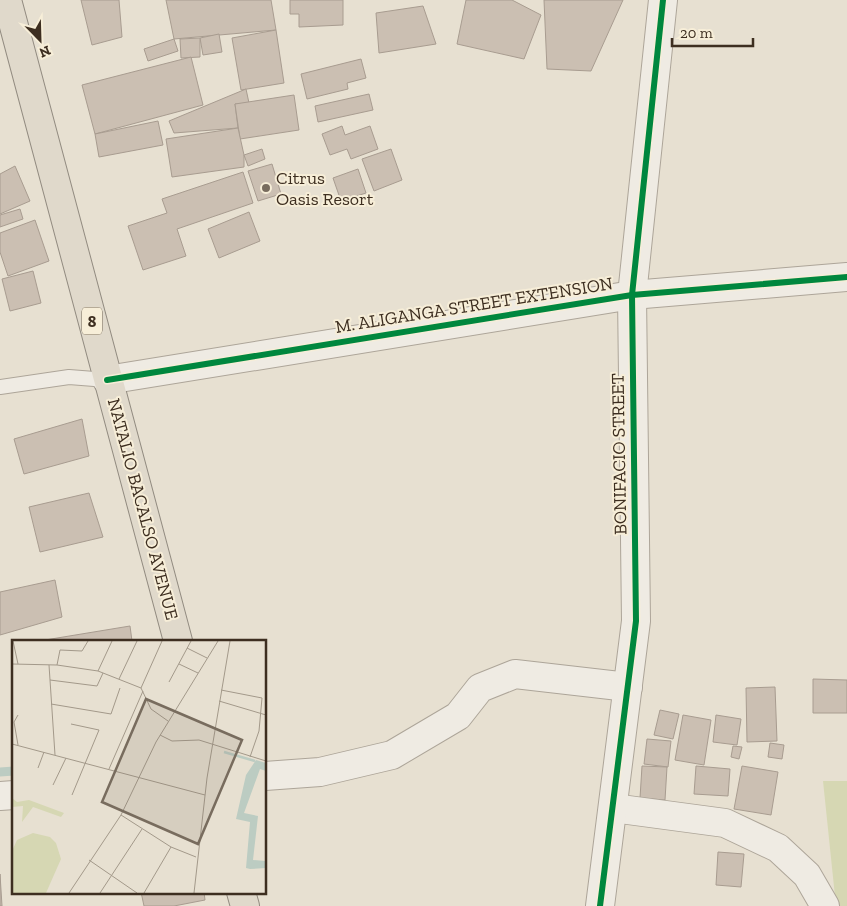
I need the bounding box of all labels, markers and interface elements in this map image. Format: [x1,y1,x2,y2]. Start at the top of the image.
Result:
north arrow [15,15,65,65]
scale bar [672,15,753,47]
text: 20 m [680,24,713,42]
text: N [36,42,53,62]
place label: Citrus Oasis Resort [276,167,374,210]
marker: Citrus Oasis Resort [260,182,272,194]
street label: M. ALIGANGA STREET EXTENSION [334,272,614,338]
road number: 8 [82,308,102,334]
street label: BONIFACIO STREET [607,373,631,535]
street label: NATALIO BACALSO AVENUE [103,396,183,622]
inset map [12,640,266,894]

